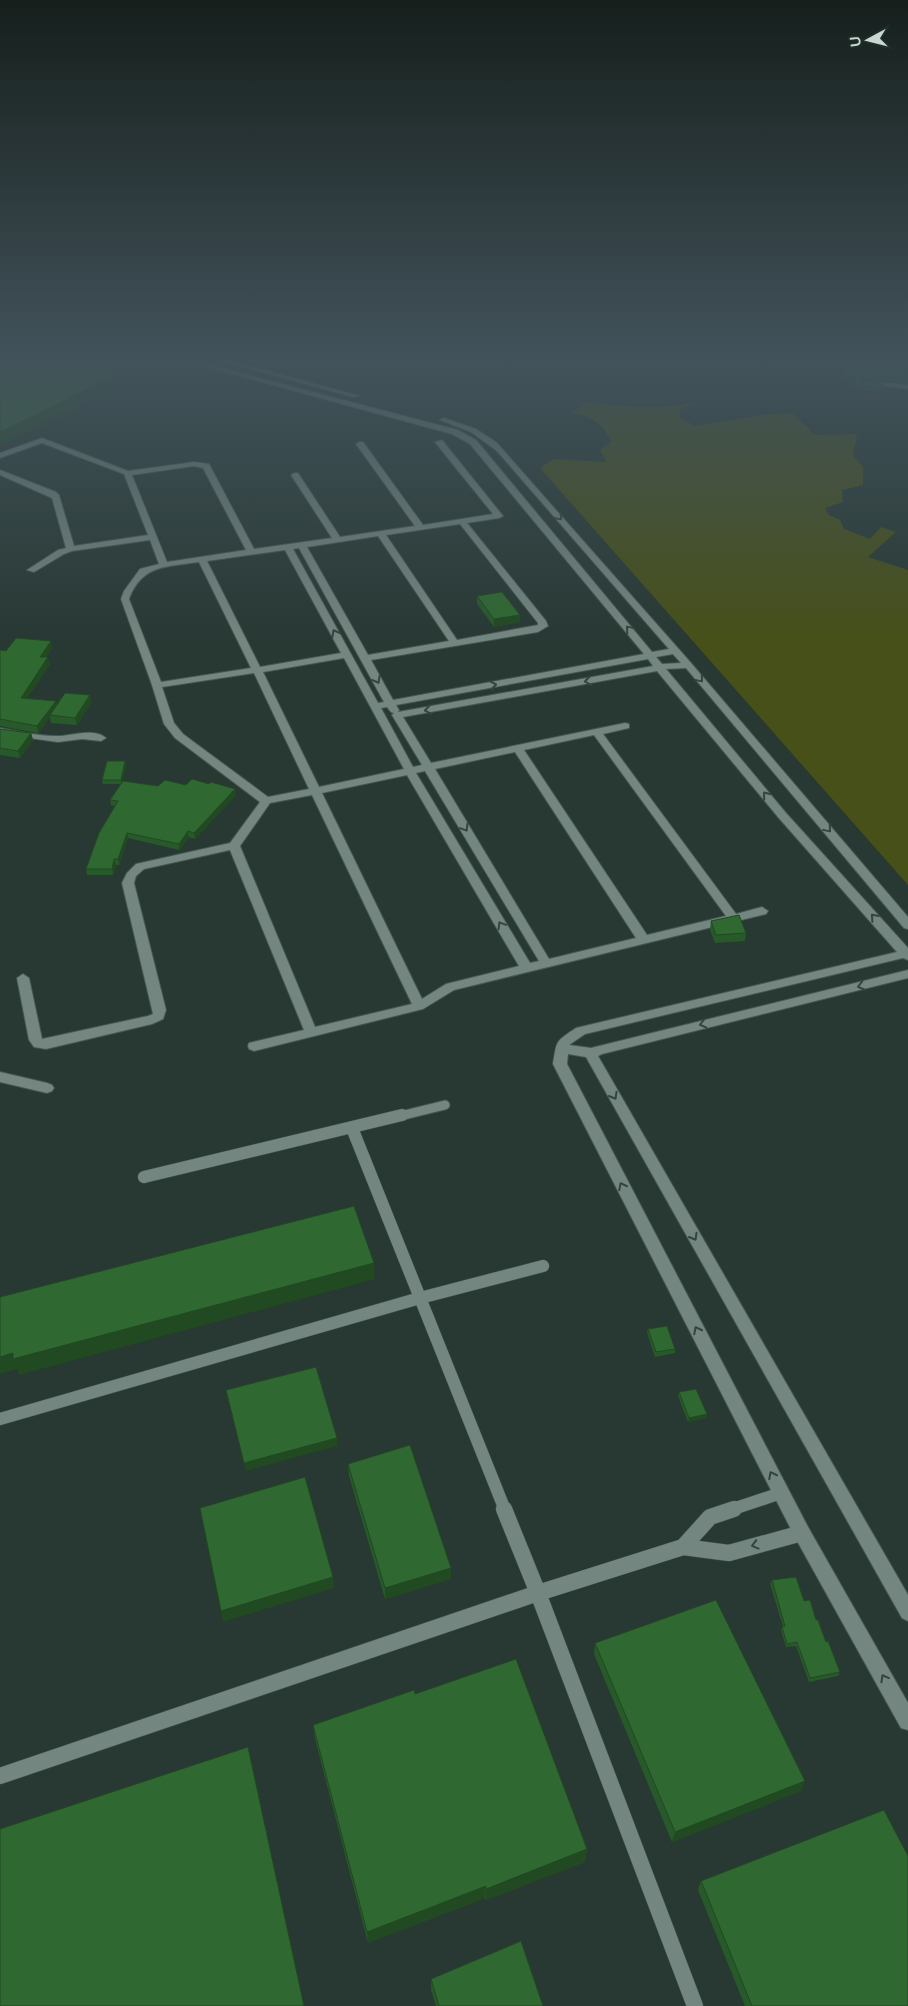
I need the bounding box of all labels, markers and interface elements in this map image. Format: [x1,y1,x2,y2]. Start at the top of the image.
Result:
north arrow [843,15,893,65]
text: U [847,35,865,48]
one-way arrow [553,511,562,520]
one-way arrow [627,626,635,635]
one-way arrow [331,629,341,638]
one-way arrow [694,673,702,682]
one-way arrow [370,674,380,683]
one-way arrow [583,675,592,686]
one-way arrow [488,680,497,690]
one-way arrow [423,704,432,714]
one-way arrow [763,792,772,801]
one-way arrow [458,823,468,832]
one-way arrow [822,824,831,833]
one-way arrow [870,913,879,922]
one-way arrow [498,922,508,931]
one-way arrow [857,980,865,990]
one-way arrow [699,1019,707,1029]
one-way arrow [607,1090,617,1099]
one-way arrow [618,1182,628,1191]
one-way arrow [688,1231,698,1240]
one-way arrow [693,1327,703,1336]
one-way arrow [768,1471,778,1480]
one-way arrow [751,1540,759,1550]
one-way arrow [880,1675,890,1684]

